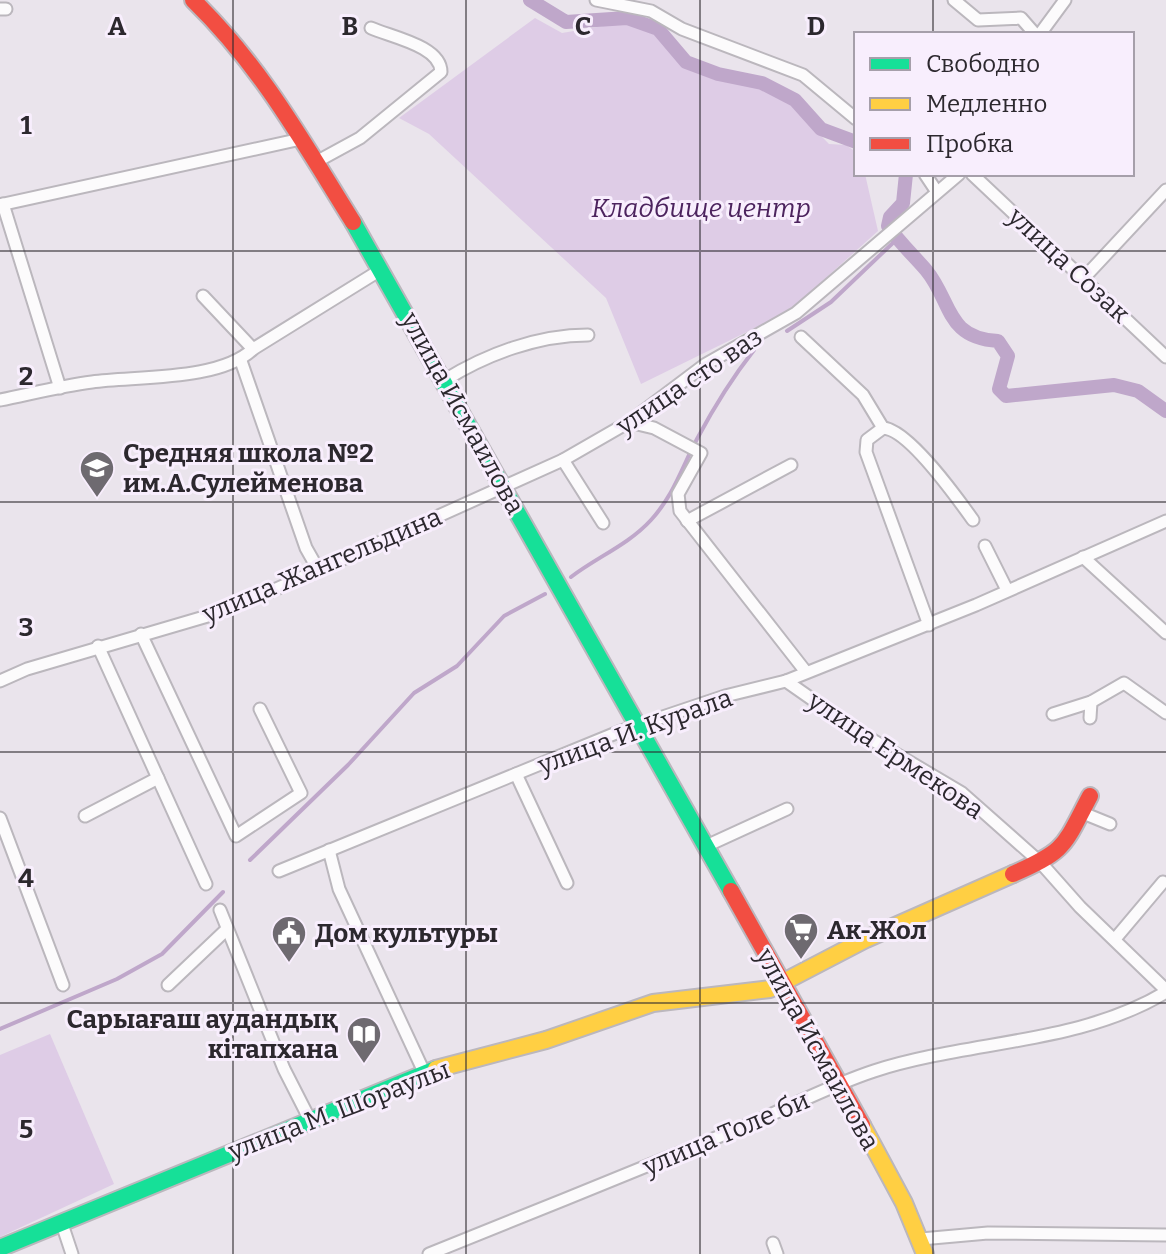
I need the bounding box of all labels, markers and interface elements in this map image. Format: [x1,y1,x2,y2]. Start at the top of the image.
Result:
text: A [108,11,127,42]
text: B [342,11,358,42]
text: C [575,11,591,42]
text: D [807,11,825,42]
legend [854,32,1134,176]
text: Свободно [926,50,1040,78]
text: Медленно [926,90,1047,118]
text: 1 [20,110,32,141]
text: Пробка [926,130,1013,158]
park label: Кладбище центр [591,193,811,224]
street label: улица Созак [1001,200,1136,330]
street label: улица Исмаилова [394,306,531,520]
street label: улица сто ваз [610,321,768,442]
text: 2 [19,361,33,392]
place label: Средняя школа №2 им.А.Сулейменова [123,438,374,499]
school or university icon: Средняя школа №2 им.А.Сулейменова [78,449,116,499]
street label: улица Жангельдина [197,501,446,630]
text: 3 [19,612,33,643]
street label: улица И. Курала [533,682,736,781]
street label: улица Ермекова [801,685,989,826]
text: 4 [18,863,34,894]
supermarket icon: Ак-Жол [782,911,820,961]
public building icon: Дом культуры [270,914,308,964]
place label: Ак-Жол [827,915,927,946]
place label: Дом культуры [315,918,498,949]
street label: улица Исмаилова [749,942,886,1156]
place label: Сарыағаш аудандық кітапхана [67,1004,338,1065]
library icon: Сарыағаш аудандық кітапхана [345,1015,383,1065]
street label: улица М. Шораулы [223,1054,454,1167]
street label: улица Толе би [637,1084,814,1183]
text: 5 [19,1114,33,1145]

